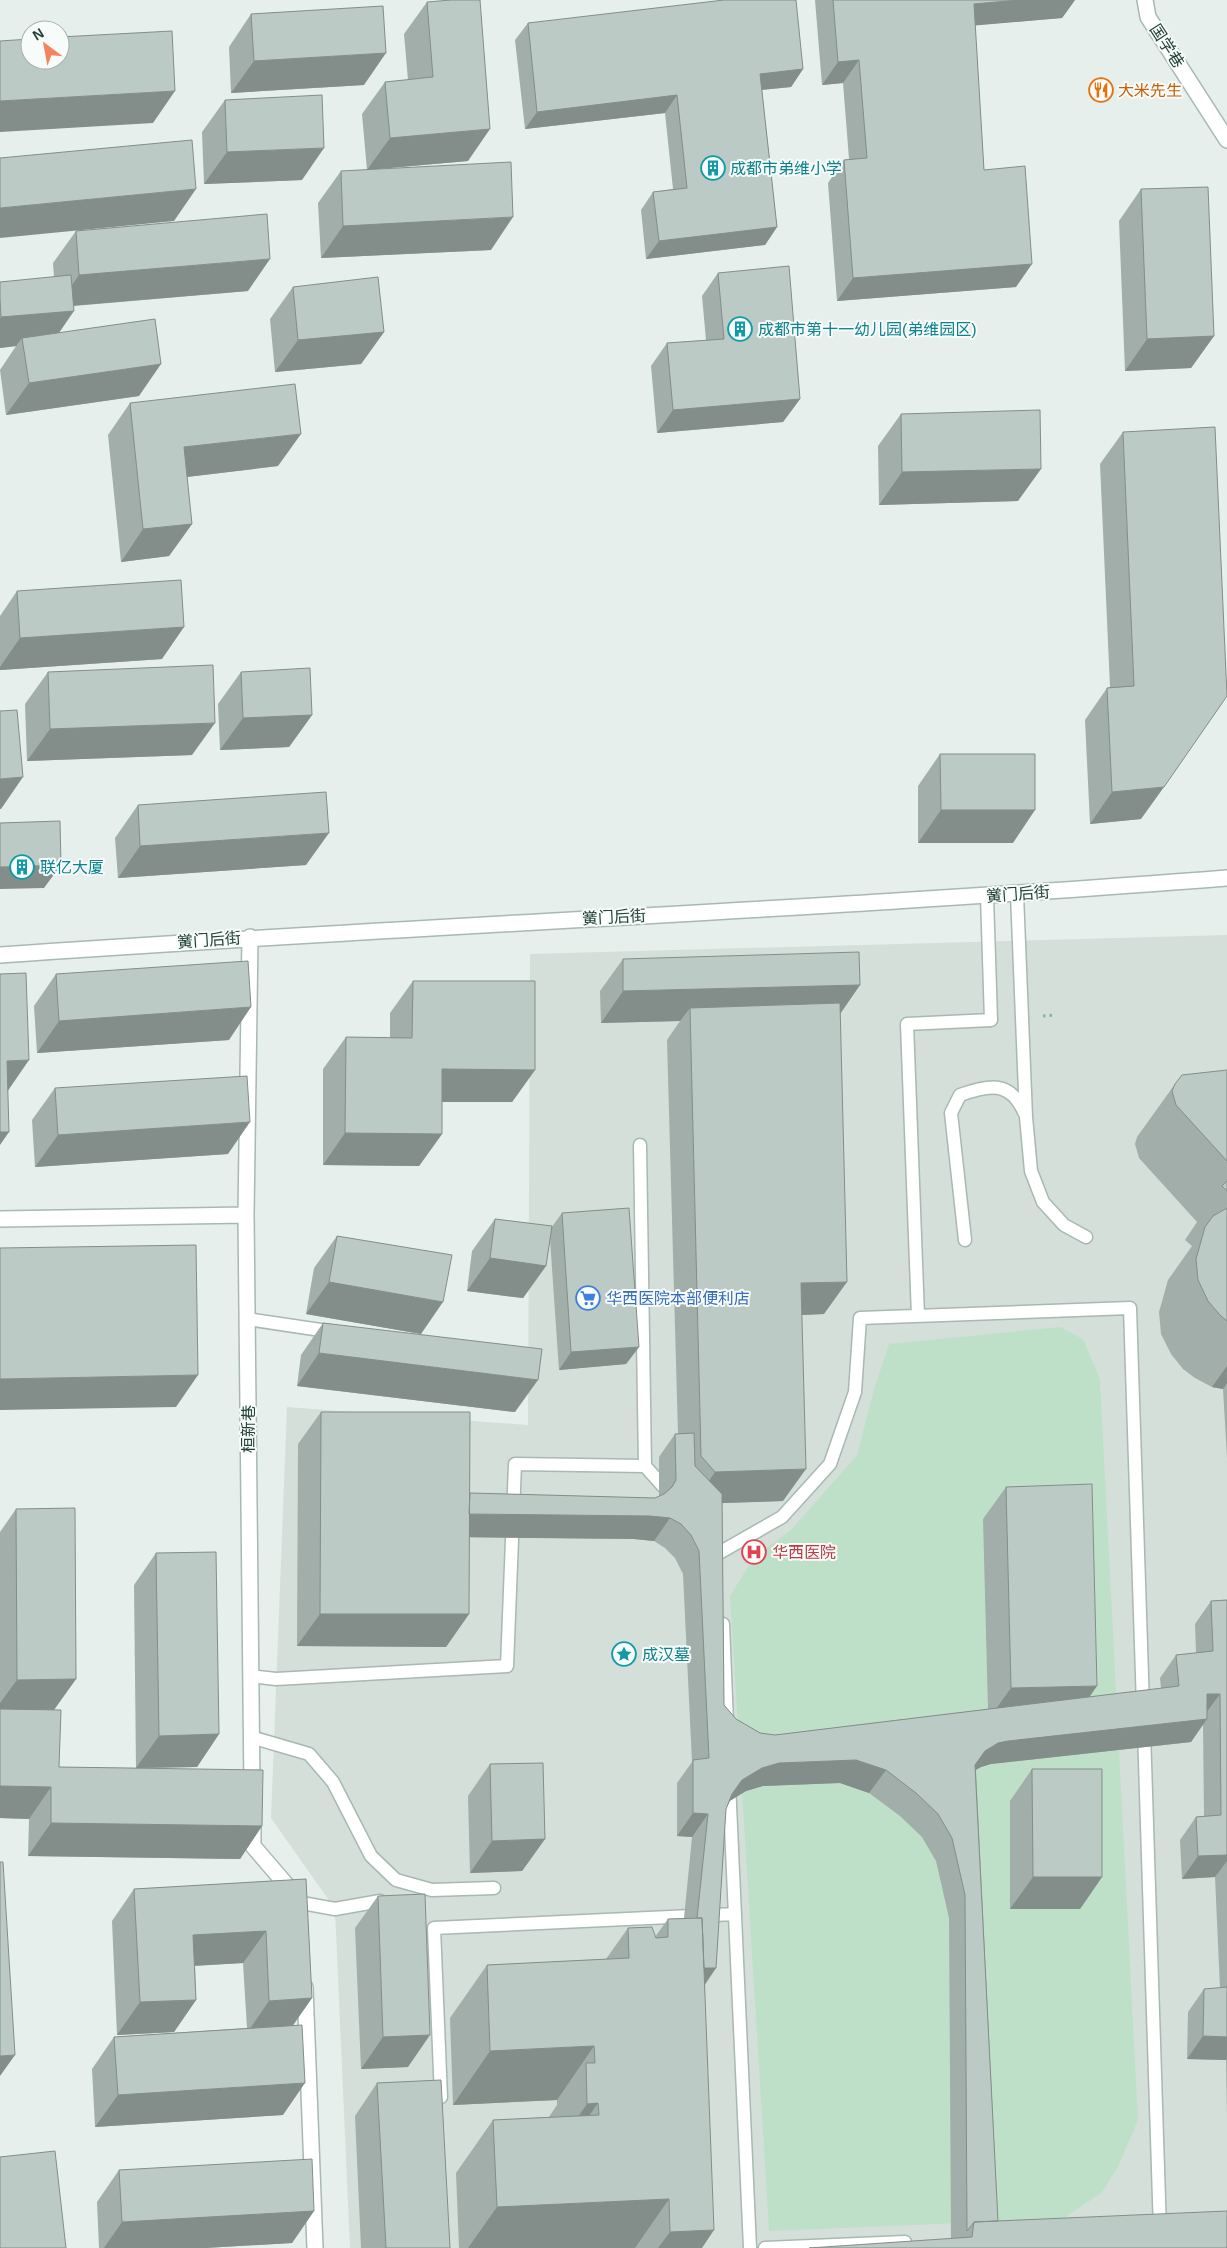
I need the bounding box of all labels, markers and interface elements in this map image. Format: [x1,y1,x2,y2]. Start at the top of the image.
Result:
north arrow [20,20,70,70]
street label: 国学巷 [1147,21,1187,71]
text: N [30,25,47,43]
restaurant icon: 大米先生 [1088,77,1114,103]
place label: 大米先生 [1118,82,1182,99]
building icon: 成都市弟维小学 [700,155,726,181]
place label: 成都市弟维小学 [730,160,842,177]
building icon: 成都市第十一幼儿园(弟维园区) [727,316,753,342]
place label: 成都市第十一幼儿园(弟维园区) [758,321,977,338]
building icon: 联亿大厦 [9,854,35,880]
place label: 联亿大厦 [40,859,104,876]
street label: 黉门后街 [985,883,1051,905]
street label: 黉门后街 [582,907,646,927]
street label: 黉门后街 [176,929,242,951]
supermarket icon: 华西医院本部便利店 [575,1285,601,1311]
place label: 华西医院本部便利店 [606,1290,750,1307]
street label: 桓新巷 [240,1405,257,1453]
hospital icon: 华西医院 [741,1539,767,1565]
place label: 华西医院 [772,1544,836,1561]
place icon: 成汉墓 [611,1641,637,1667]
place label: 成汉墓 [642,1646,690,1663]

